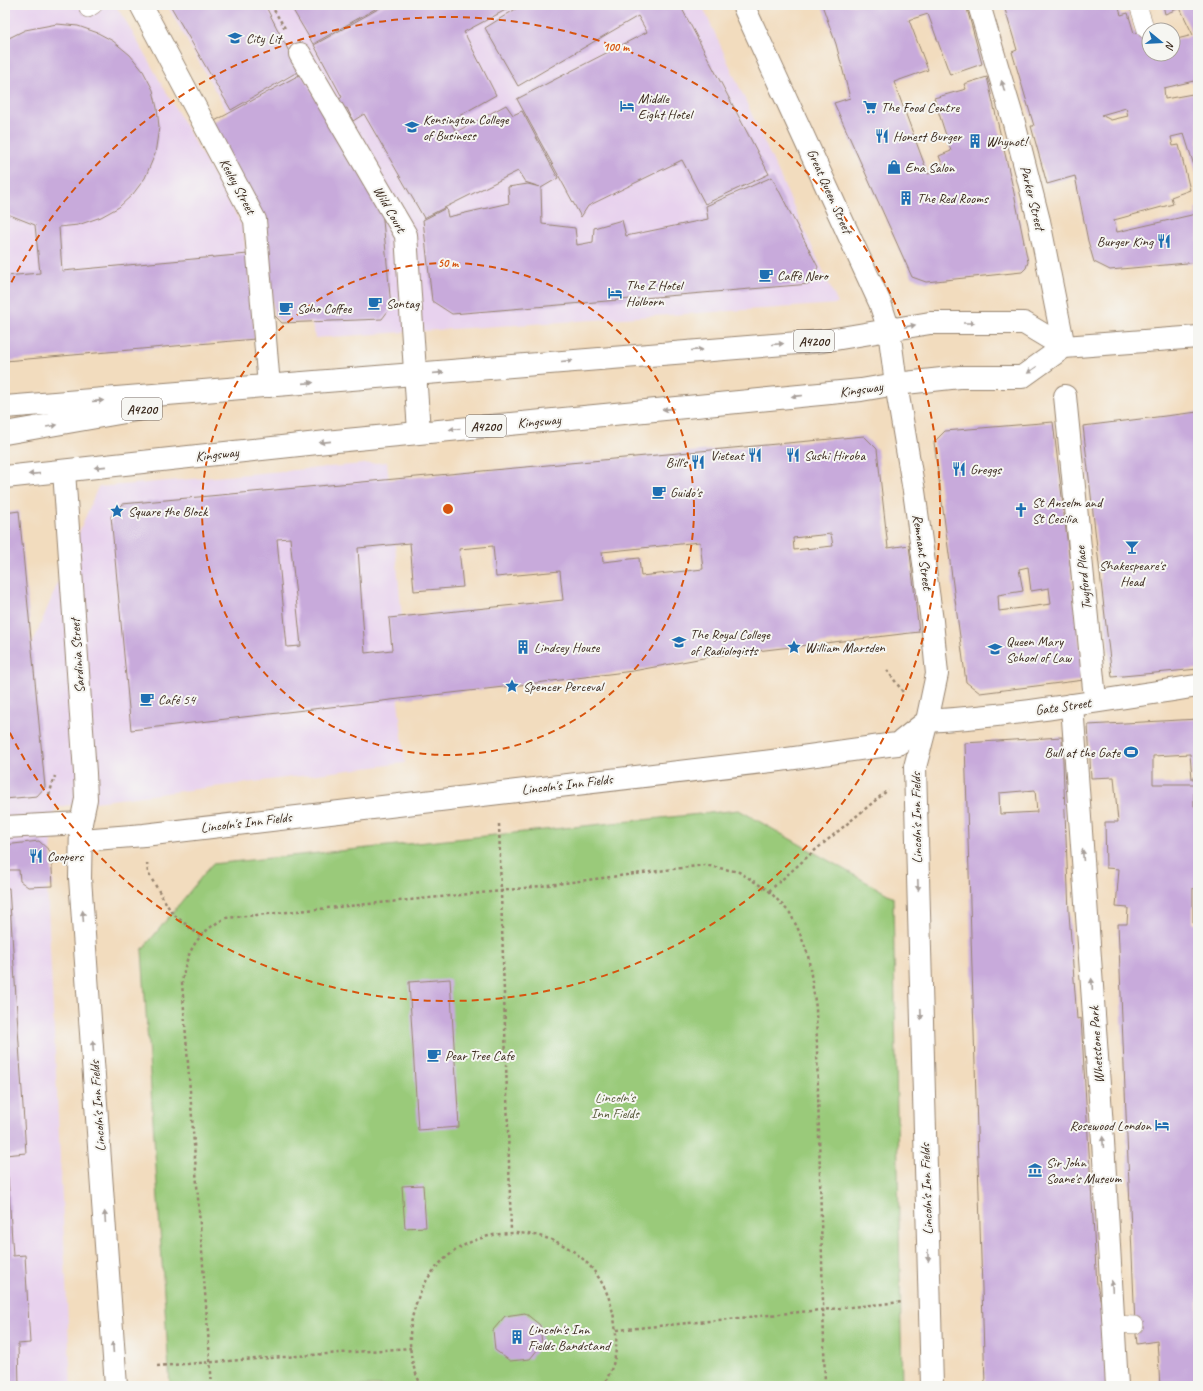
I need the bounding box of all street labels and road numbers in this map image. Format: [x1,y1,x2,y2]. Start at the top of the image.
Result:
street label: Great Queen Street [803,146,857,238]
street label: Keeley Street [216,155,260,218]
street label: Parker Street [1016,164,1049,234]
street label: Wild Court [369,183,410,237]
road number: A4200 [794,330,834,352]
street label: Kingsway [838,378,885,401]
road number: A4200 [122,398,162,420]
street label: Kingsway [517,411,563,432]
road number: A4200 [466,415,506,437]
street label: Kingsway [195,444,241,465]
street label: Remnant Street [909,513,936,592]
street label: Twyford Place [1072,544,1095,611]
street label: Sardinia Street [66,616,89,694]
street label: Gate Street [1034,694,1093,719]
street label: Lincoln's Inn Fields [521,770,615,798]
street label: Lincoln's Inn Fields [907,771,926,864]
street label: Lincoln's Inn Fields [200,808,294,836]
street label: Whetstone Park [1085,1004,1108,1084]
street label: Lincoln's Inn Fields [86,1059,109,1152]
street label: Lincoln's Inn Fields [916,1142,937,1235]

